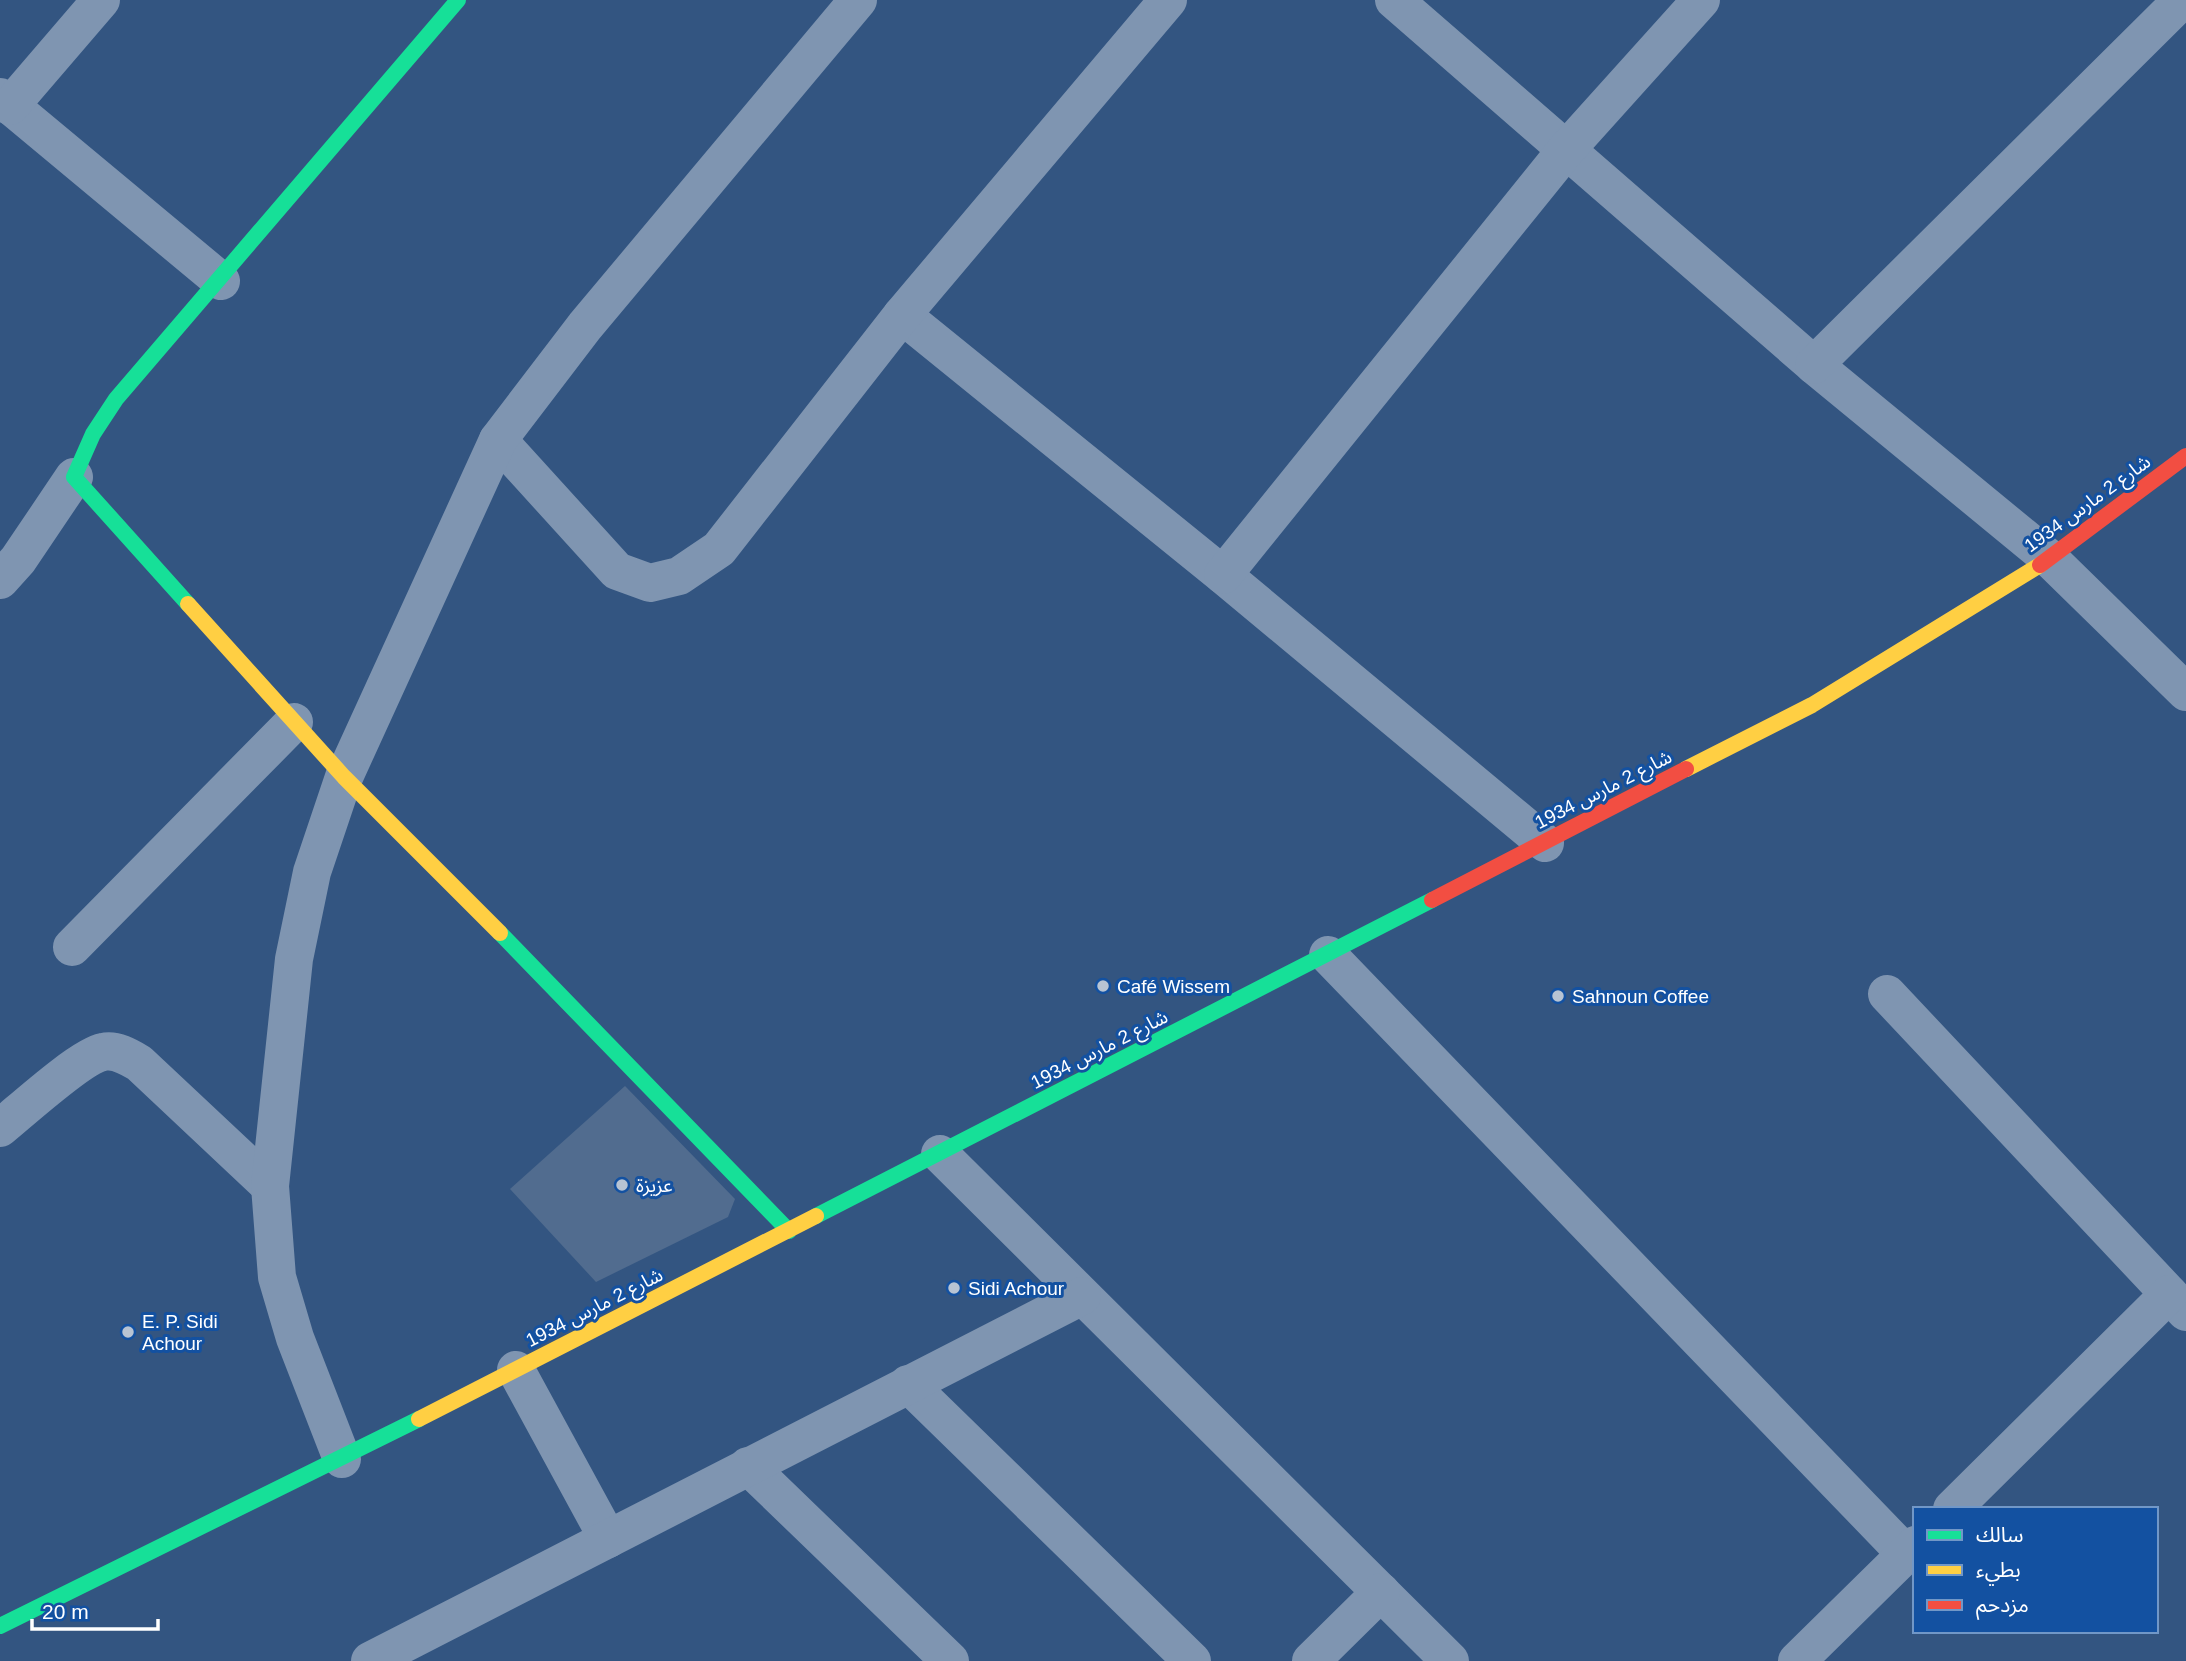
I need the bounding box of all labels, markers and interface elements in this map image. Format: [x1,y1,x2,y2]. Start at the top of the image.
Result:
street label: شارع 2 مارس 1934 [2020,451,2156,559]
street label: شارع 2 مارس 1934 [1531,746,1676,836]
place label: Café Wissem [1117,976,1230,997]
marker: Café Wissem [1095,978,1111,994]
place label: Sahnoun Coffee [1572,986,1709,1007]
marker: Sahnoun Coffee [1550,988,1566,1004]
street label: شارع 2 مارس 1934 [1027,1006,1172,1096]
place label: عزيزة [636,1175,673,1197]
marker: عزيزة [614,1177,630,1193]
street label: شارع 2 مارس 1934 [522,1264,667,1354]
place label: Sidi Achour [968,1278,1065,1299]
marker: Sidi Achour [946,1280,962,1296]
place label: E. P. Sidi Achour [142,1311,218,1354]
marker: E. P. Sidi Achour [120,1324,136,1340]
legend [1913,1507,2158,1633]
text: سالك [1976,1523,2023,1546]
text: بطيء [1976,1558,2021,1586]
scale bar [32,1588,158,1632]
text: مزدحم [1976,1593,2029,1620]
text: 20 m [42,1600,89,1623]

